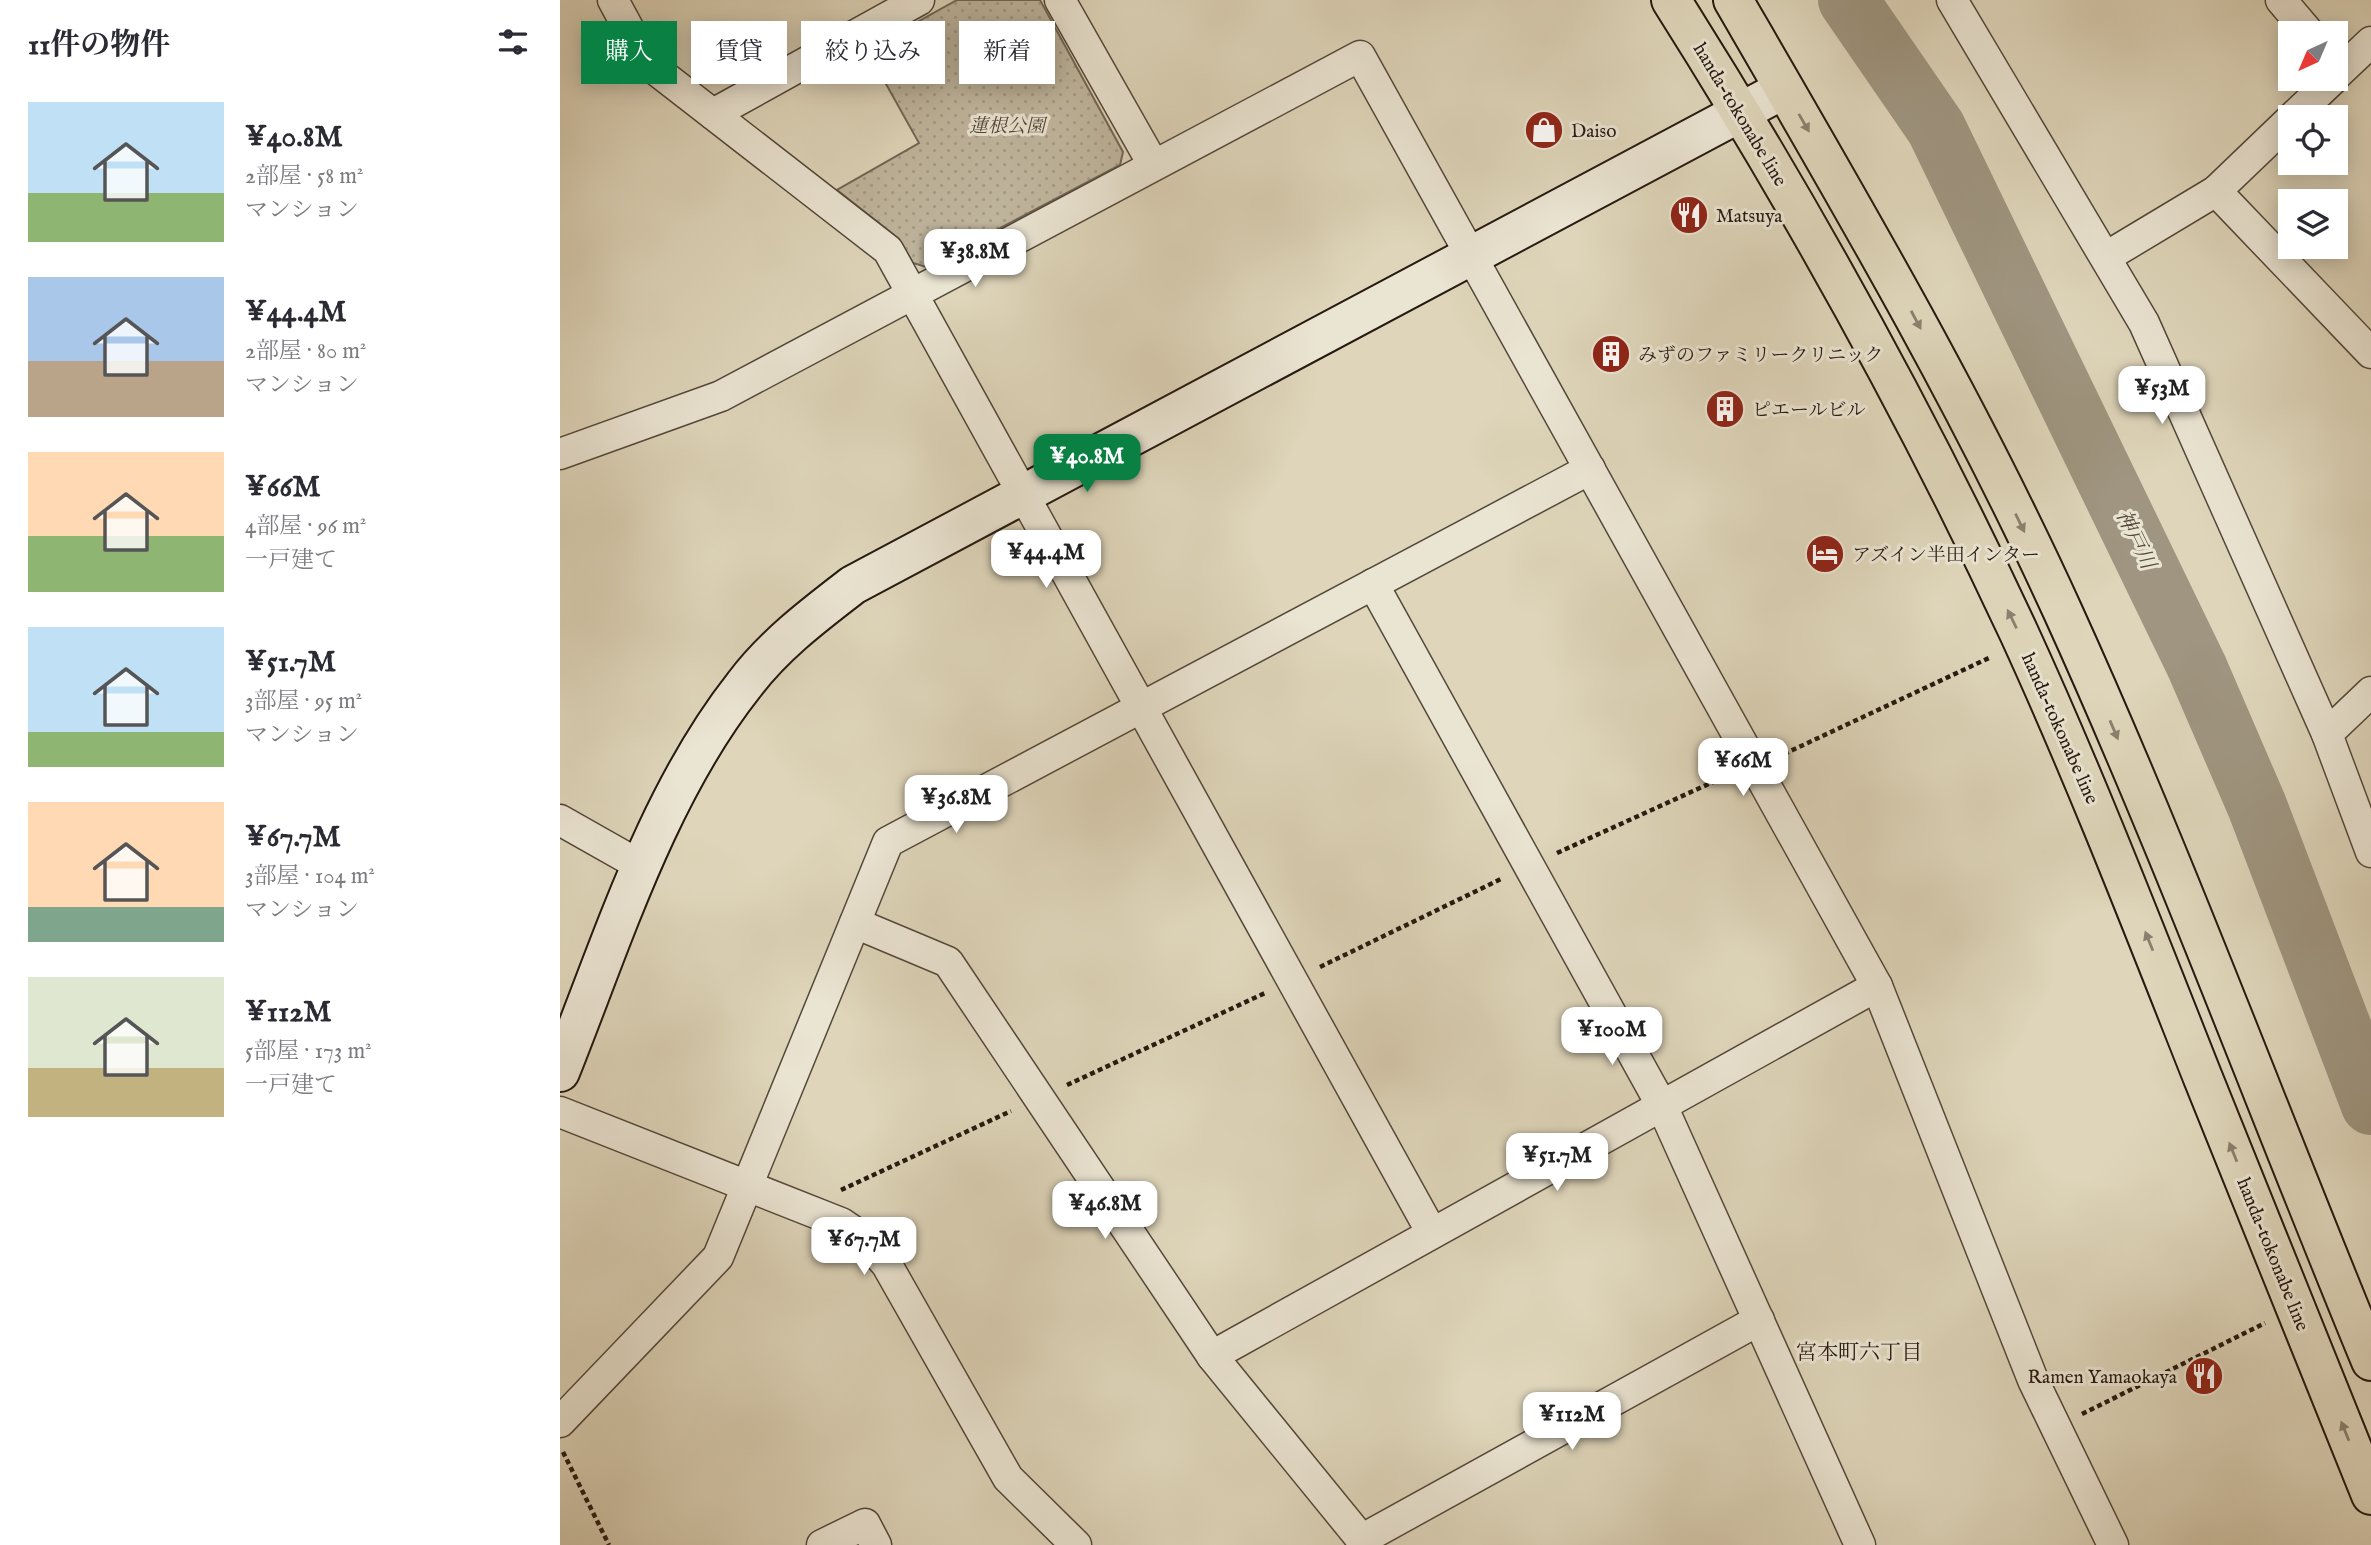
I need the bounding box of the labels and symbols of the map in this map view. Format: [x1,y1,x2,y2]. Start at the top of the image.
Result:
north arrow [2278,21,2348,91]
street label: handa-tokonabe line [1687,39,1792,191]
shop icon: Daiso [1523,109,1565,151]
one-way arrow [1798,113,1810,132]
park label: 蓮根公園 [969,115,1048,139]
place label: Daiso [1571,120,1616,144]
restaurant icon: Matsuya [1668,194,1710,236]
place label: Matsuya [1716,205,1783,229]
pin: ¥38.8M [918,230,1032,289]
one-way arrow [1910,311,1922,331]
building icon: みずのファミリークリニック [1590,333,1632,375]
place label: みずのファミリークリニック [1638,344,1883,368]
pin: ¥53M [2121,366,2203,426]
building icon: ピエールビル [1704,388,1746,430]
place label: ピエールビル [1752,399,1866,423]
pin: ¥40.8M [1030,434,1144,494]
water label: 神戸川 [2109,505,2161,576]
one-way arrow [2014,513,2025,533]
pin: ¥44.4M [989,530,1103,590]
hotel icon: アズイン半田インター [1804,533,1846,575]
place label: アズイン半田インター [1852,544,2040,568]
one-way arrow [2006,609,2017,629]
street label: handa-tokonabe line [2015,650,2103,808]
one-way arrow [2109,720,2120,741]
pin: ¥66M [1702,738,1784,798]
pin: ¥36.8M [899,776,1013,835]
one-way arrow [2144,930,2155,951]
pin: ¥100M [1563,1007,1661,1067]
pin: ¥51.7M [1500,1134,1614,1193]
one-way arrow [2227,1142,2238,1163]
street label: handa-tokonabe line [2231,1175,2314,1335]
pin: ¥46.8M [1048,1182,1162,1241]
pin: ¥67.7M [807,1218,921,1277]
district label: 宮本町六丁目 [1796,1340,1922,1367]
restaurant icon: Ramen Yamaokaya [2183,1355,2225,1397]
place label: Ramen Yamaokaya [2028,1366,2178,1390]
pin: ¥112M [1523,1392,1621,1452]
one-way arrow [2340,1421,2351,1442]

